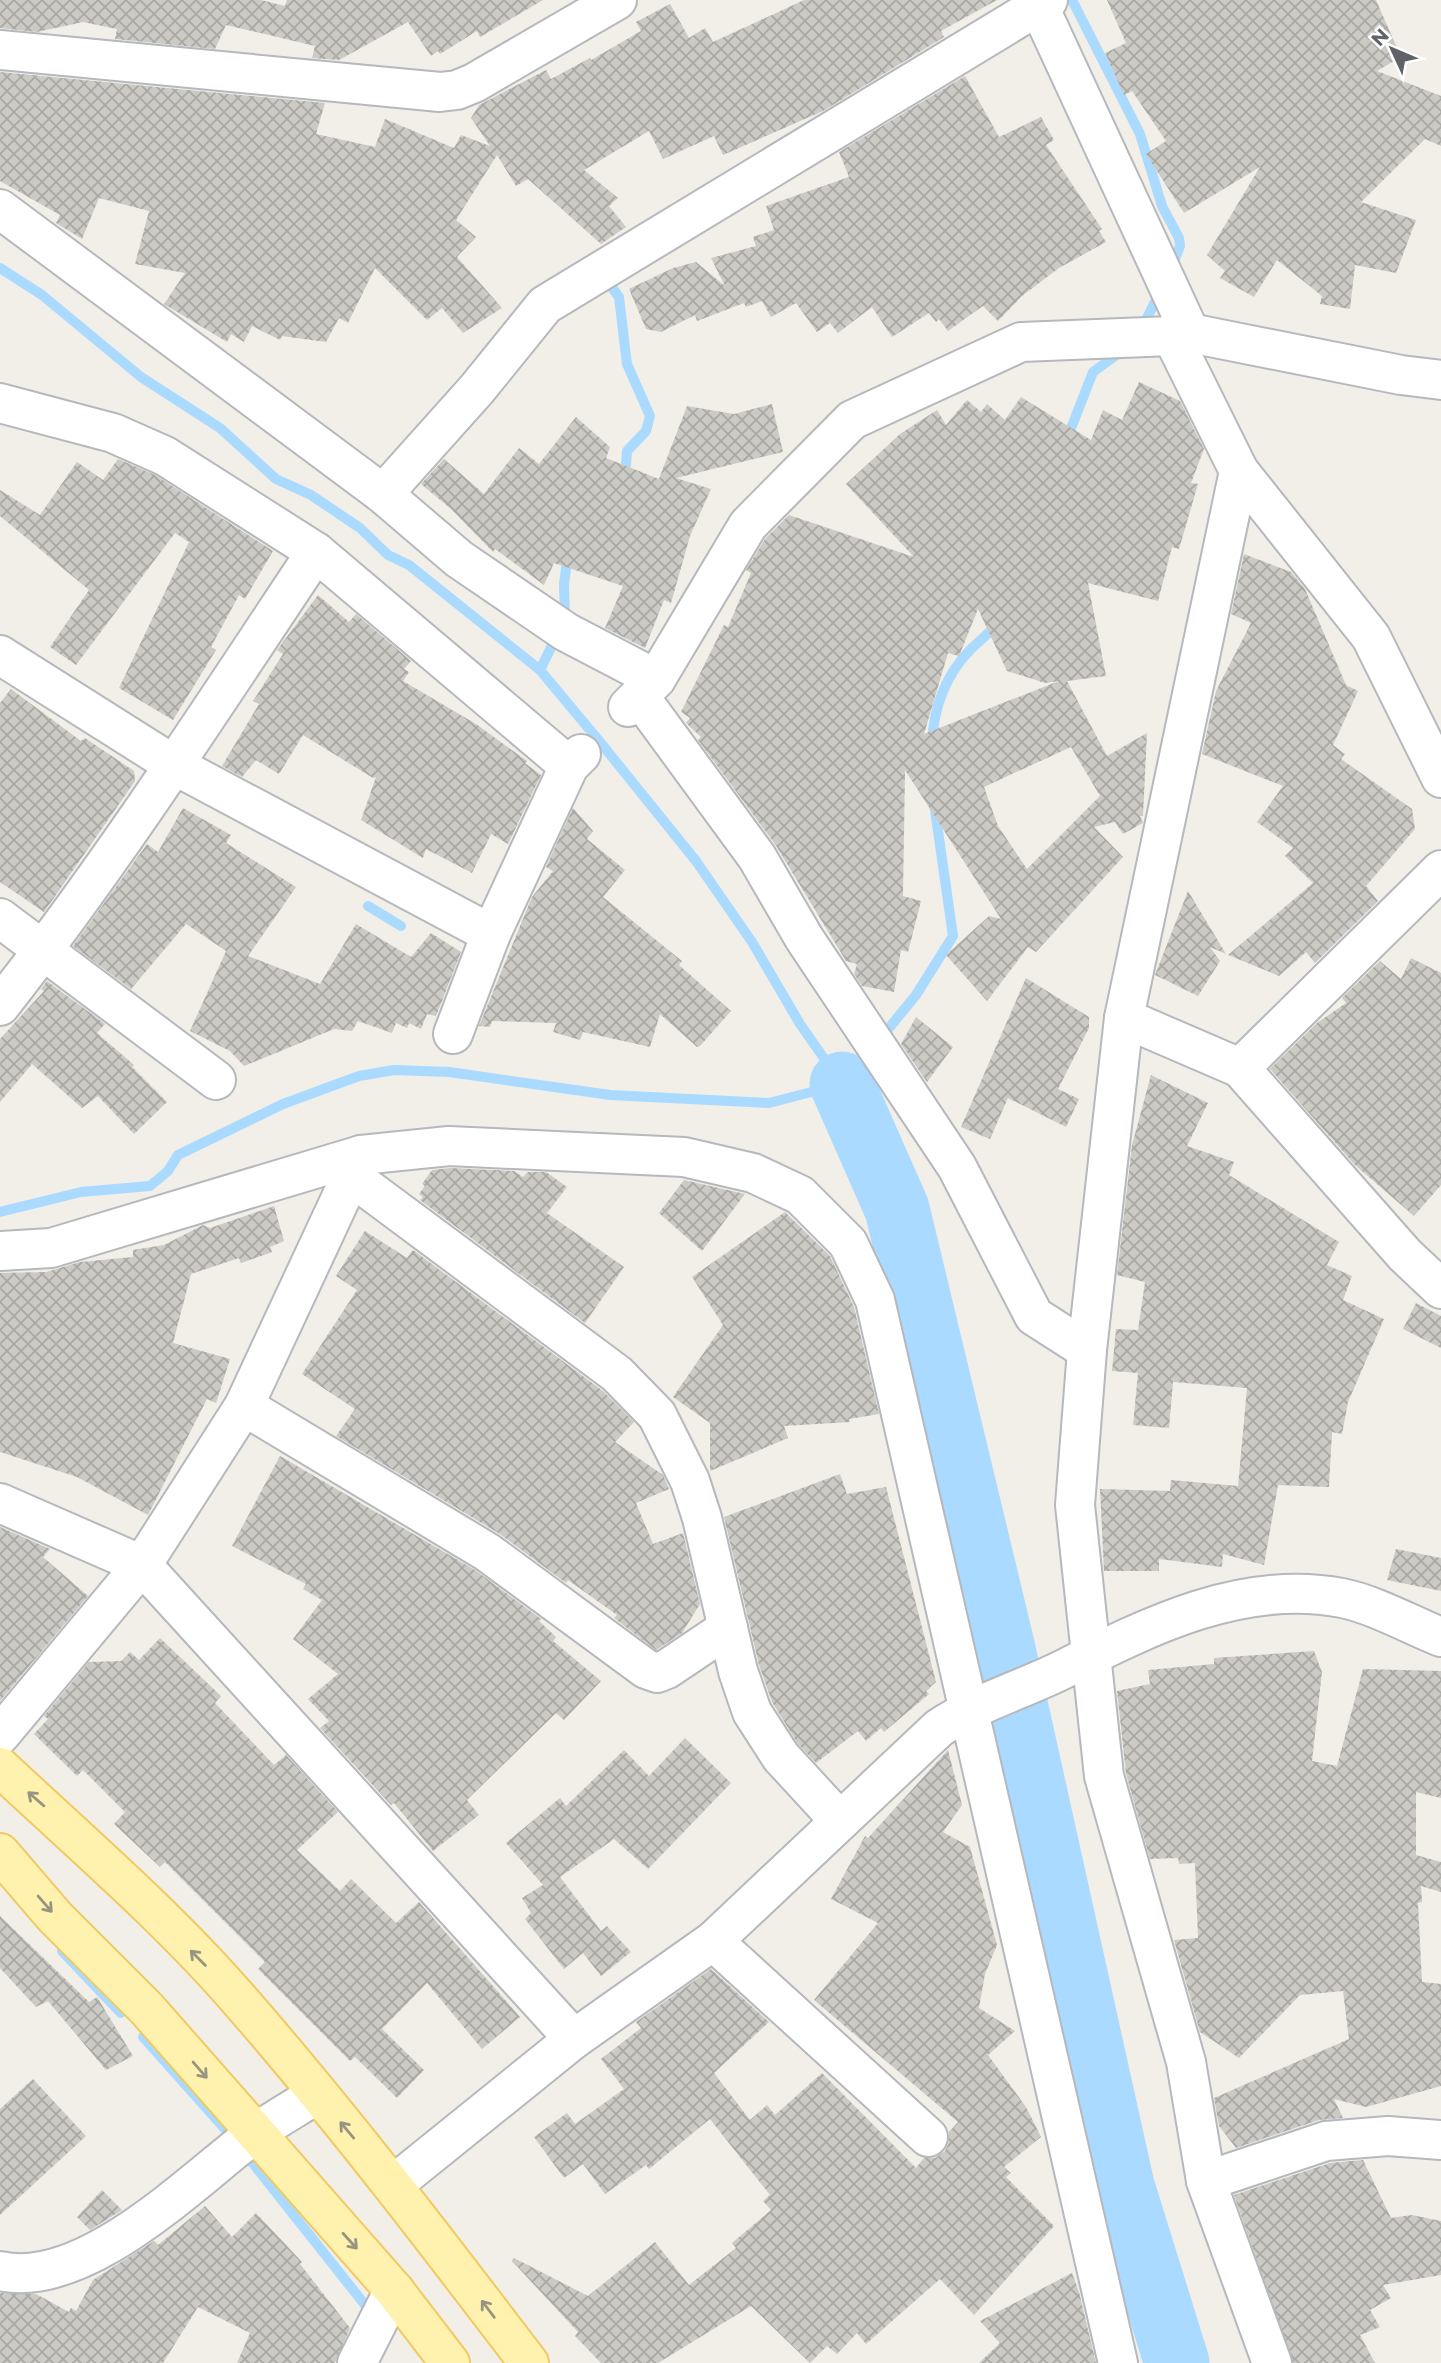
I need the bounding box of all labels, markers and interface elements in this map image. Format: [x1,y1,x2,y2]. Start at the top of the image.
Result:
north arrow [1357,14,1427,84]
text: N [1367,24,1394,51]
one-way arrow [27,1791,45,1807]
one-way arrow [37,1895,53,1913]
one-way arrow [190,1950,207,1967]
one-way arrow [192,2061,209,2078]
one-way arrow [339,2121,355,2139]
one-way arrow [342,2232,359,2249]
one-way arrow [480,2300,495,2318]

